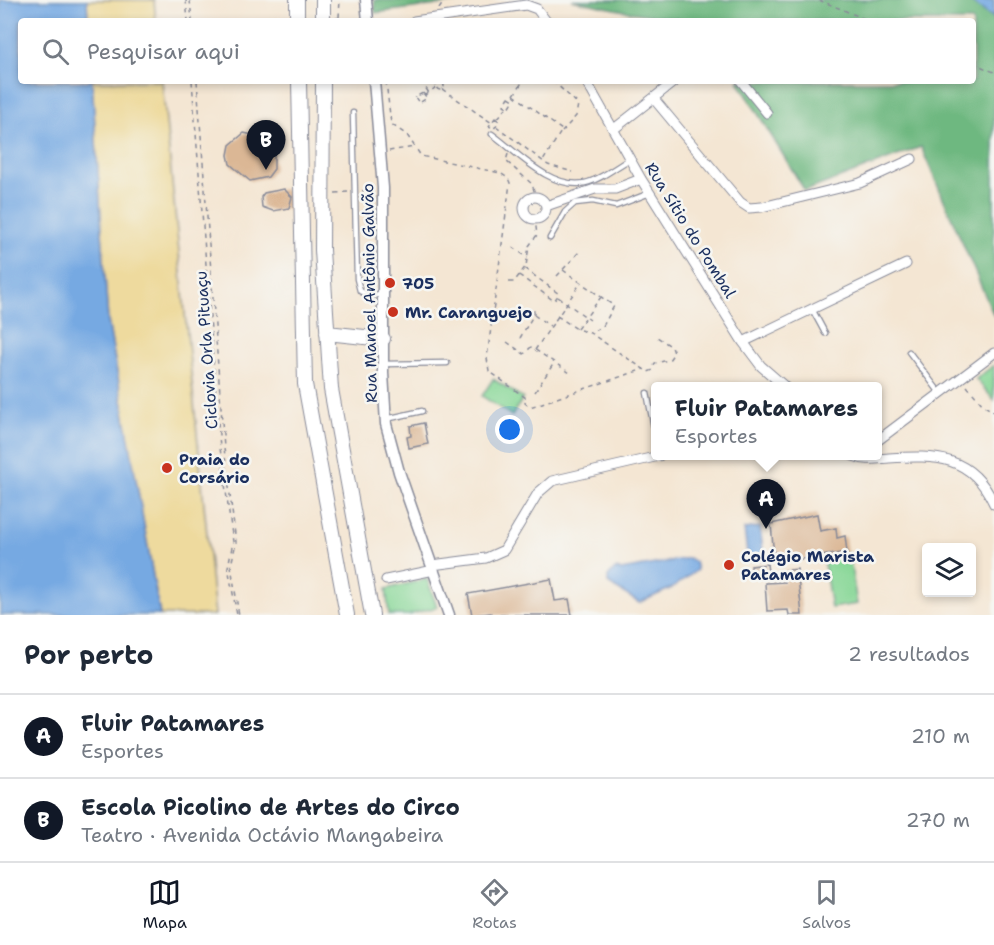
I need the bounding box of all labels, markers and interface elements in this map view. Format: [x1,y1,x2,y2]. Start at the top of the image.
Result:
search box [18,18,976,84]
icon: search [39,35,72,68]
text: Pesquisar aqui [87,37,240,66]
pin: B [246,120,286,170]
street label: Rua Sítio do Pombal [640,159,741,302]
street label: Rua Manoel Antônio Galvão [357,183,382,403]
street label: Ciclovia Orla Pituaçu [190,270,223,430]
place label: 705 [402,273,434,294]
marker: 705 [383,276,397,290]
place label: Mr. Caranguejo [405,302,532,323]
marker: Mr. Caranguejo [386,305,400,319]
popup [651,382,882,460]
text: Fluir Patamares [675,394,858,423]
your location [495,415,524,444]
text: Esportes [675,423,758,449]
place label: Praia do Corsário [179,449,250,488]
marker: Praia do Corsário [160,461,174,475]
pin: A [746,480,786,529]
map controls [922,543,976,597]
button: layers [922,543,976,597]
place label: Colégio Marista Patamares [741,546,874,585]
marker: Colégio Marista Patamares [722,558,736,572]
text: Por perto [24,637,153,672]
text: 2 resultados [848,641,970,667]
text: Fluir Patamares [81,709,264,738]
text: A [36,723,51,749]
text: 210 m [911,723,970,749]
text: Esportes [81,738,164,764]
text: Escola Picolino de Artes do Circo [81,793,460,822]
text: B [37,807,50,833]
text: 270 m [906,807,970,833]
text: Teatro · Avenida Octávio Mangabeira [81,822,443,848]
tab: Mapa [143,876,187,933]
tab: Rotas [472,876,517,933]
tab: Salvos [802,876,851,933]

